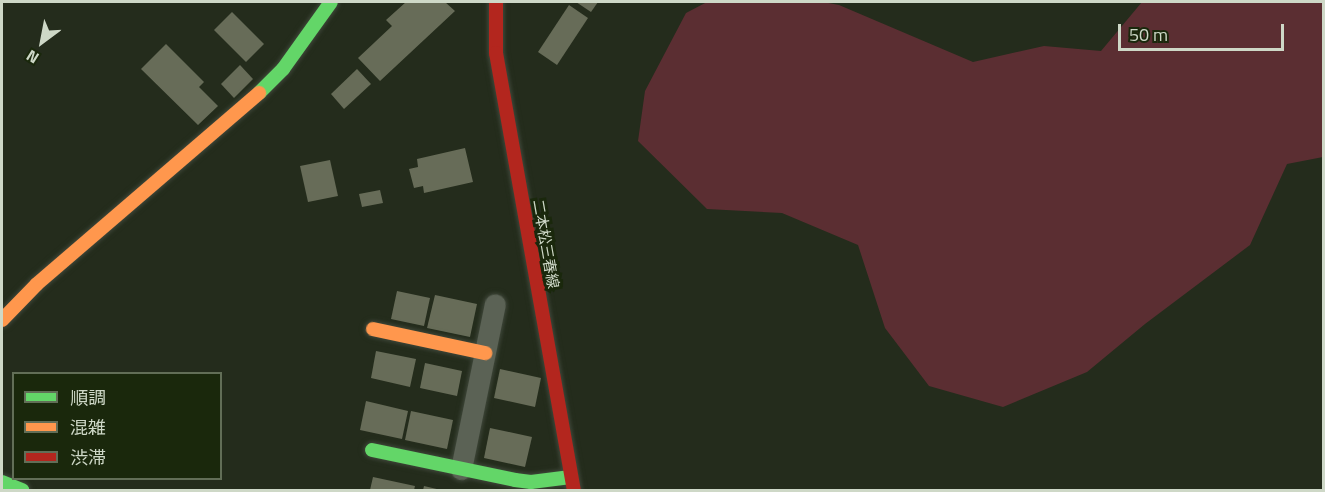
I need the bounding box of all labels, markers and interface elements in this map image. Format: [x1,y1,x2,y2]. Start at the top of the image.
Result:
north arrow [12,12,72,72]
scale bar [1121,12,1288,50]
text: 50 m [1129,21,1168,48]
text: N [21,44,44,70]
street label: 二本松三春線 [529,198,563,290]
legend [12,372,222,480]
text: 順調 [70,384,106,411]
text: 混雑 [70,414,106,441]
text: 渋滞 [70,444,106,471]

